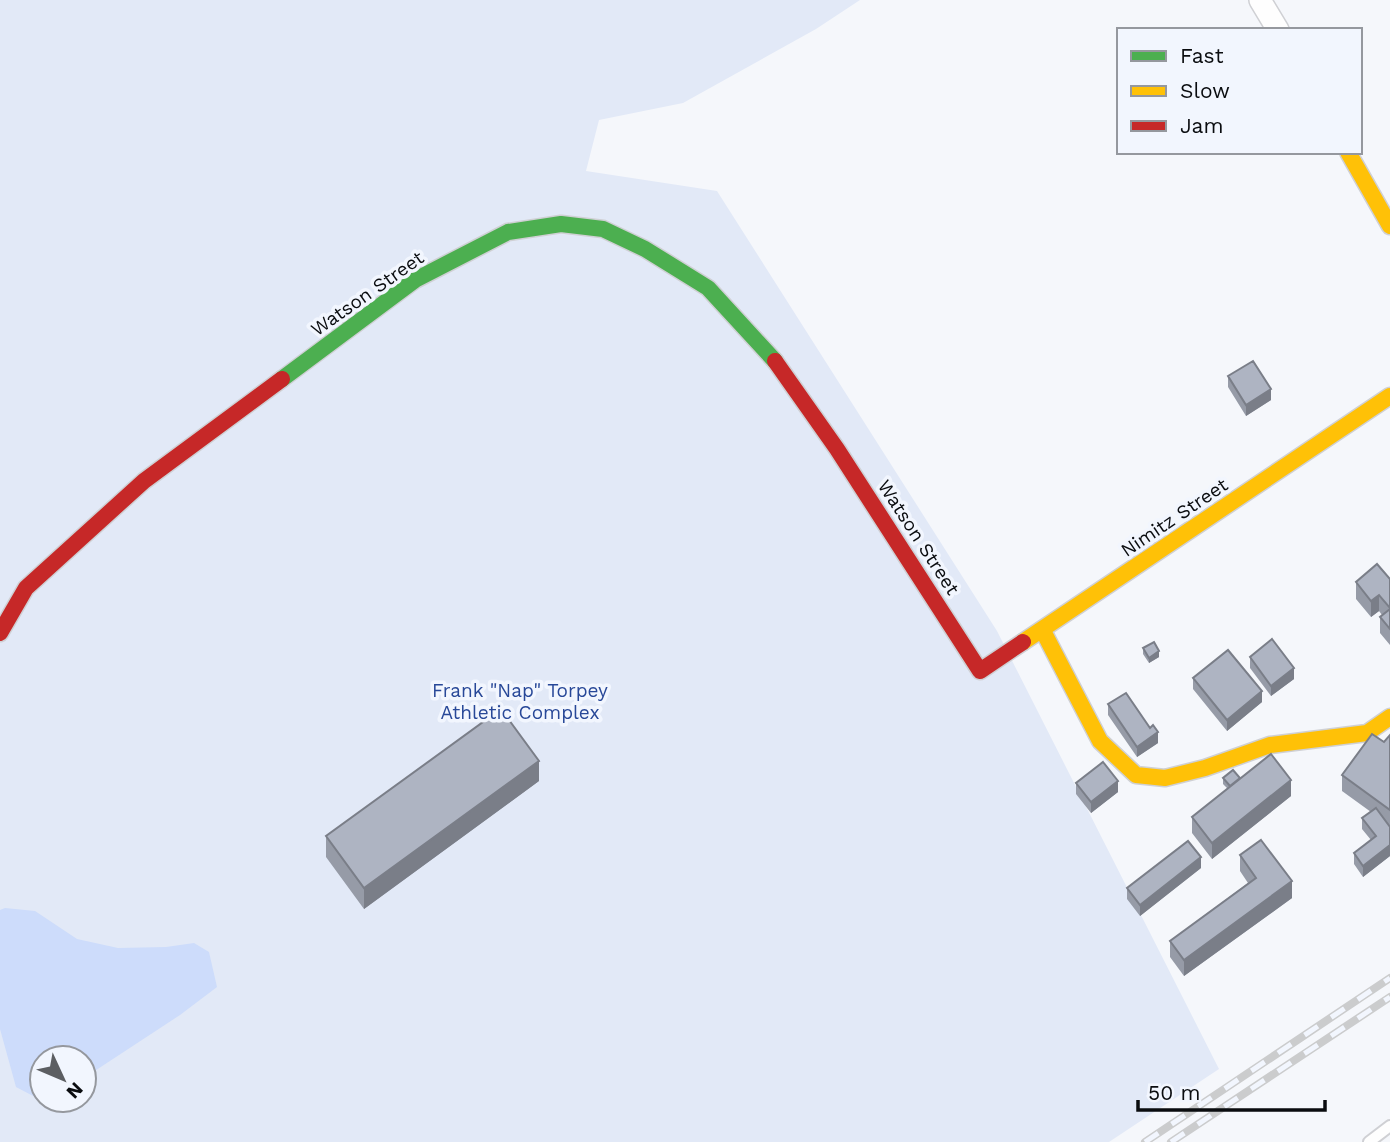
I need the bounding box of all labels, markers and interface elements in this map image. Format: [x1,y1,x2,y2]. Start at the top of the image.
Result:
legend [1117,28,1362,154]
text: Fast [1180,43,1224,68]
text: Slow [1180,78,1230,103]
text: Jam [1180,113,1223,138]
street label: Watson Street [306,246,428,341]
street label: Nimitz Street [1116,473,1232,562]
street label: Watson Street [873,475,964,599]
park label: Frank "Nap" Torpey Athletic Complex [432,679,608,724]
north arrow [28,1044,98,1114]
scale bar [1138,1068,1325,1112]
text: N [62,1077,88,1104]
text: 50 m [1148,1080,1200,1105]

